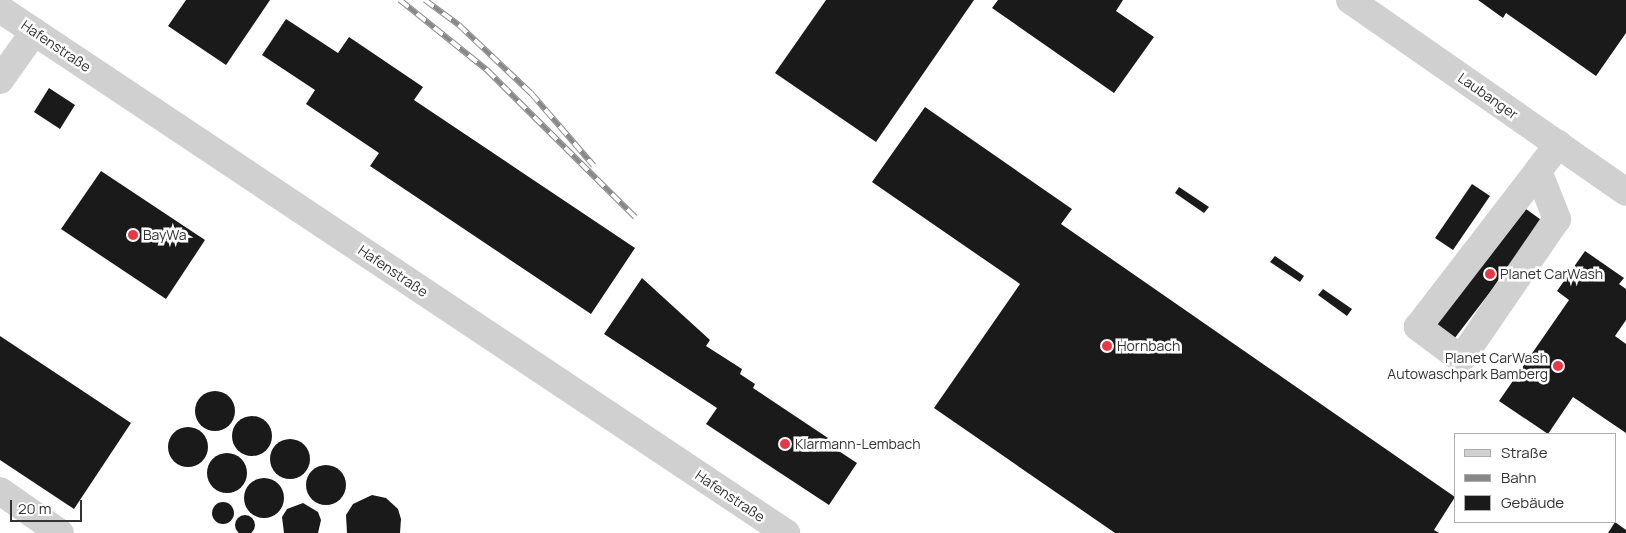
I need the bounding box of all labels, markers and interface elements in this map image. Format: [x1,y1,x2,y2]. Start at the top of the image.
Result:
street label: Hafenstraße [18,17,94,75]
street label: Laubanger [1455,69,1521,123]
place label: BayWa [143,227,187,243]
marker: BayWa [127,229,139,241]
street label: Hafenstraße [355,242,431,300]
place label: Planet CarWash [1500,266,1603,282]
marker: Planet CarWash [1484,268,1496,280]
place label: Hornbach [1117,338,1180,354]
marker: Hornbach [1101,340,1113,352]
place label: Planet CarWash Autowaschpark Bamberg [1387,350,1548,382]
marker: Planet CarWash Autowaschpark Bamberg [1552,360,1564,372]
legend [1454,433,1616,523]
place label: Klarmann-Lembach [795,436,921,452]
marker: Klarmann-Lembach [779,438,791,450]
text: Straße [1501,442,1547,463]
street label: Hafenstraße [692,467,768,525]
text: Bahn [1501,467,1536,488]
scale bar [12,490,85,522]
text: Gebäude [1501,492,1564,513]
text: 20 m [18,498,51,519]

